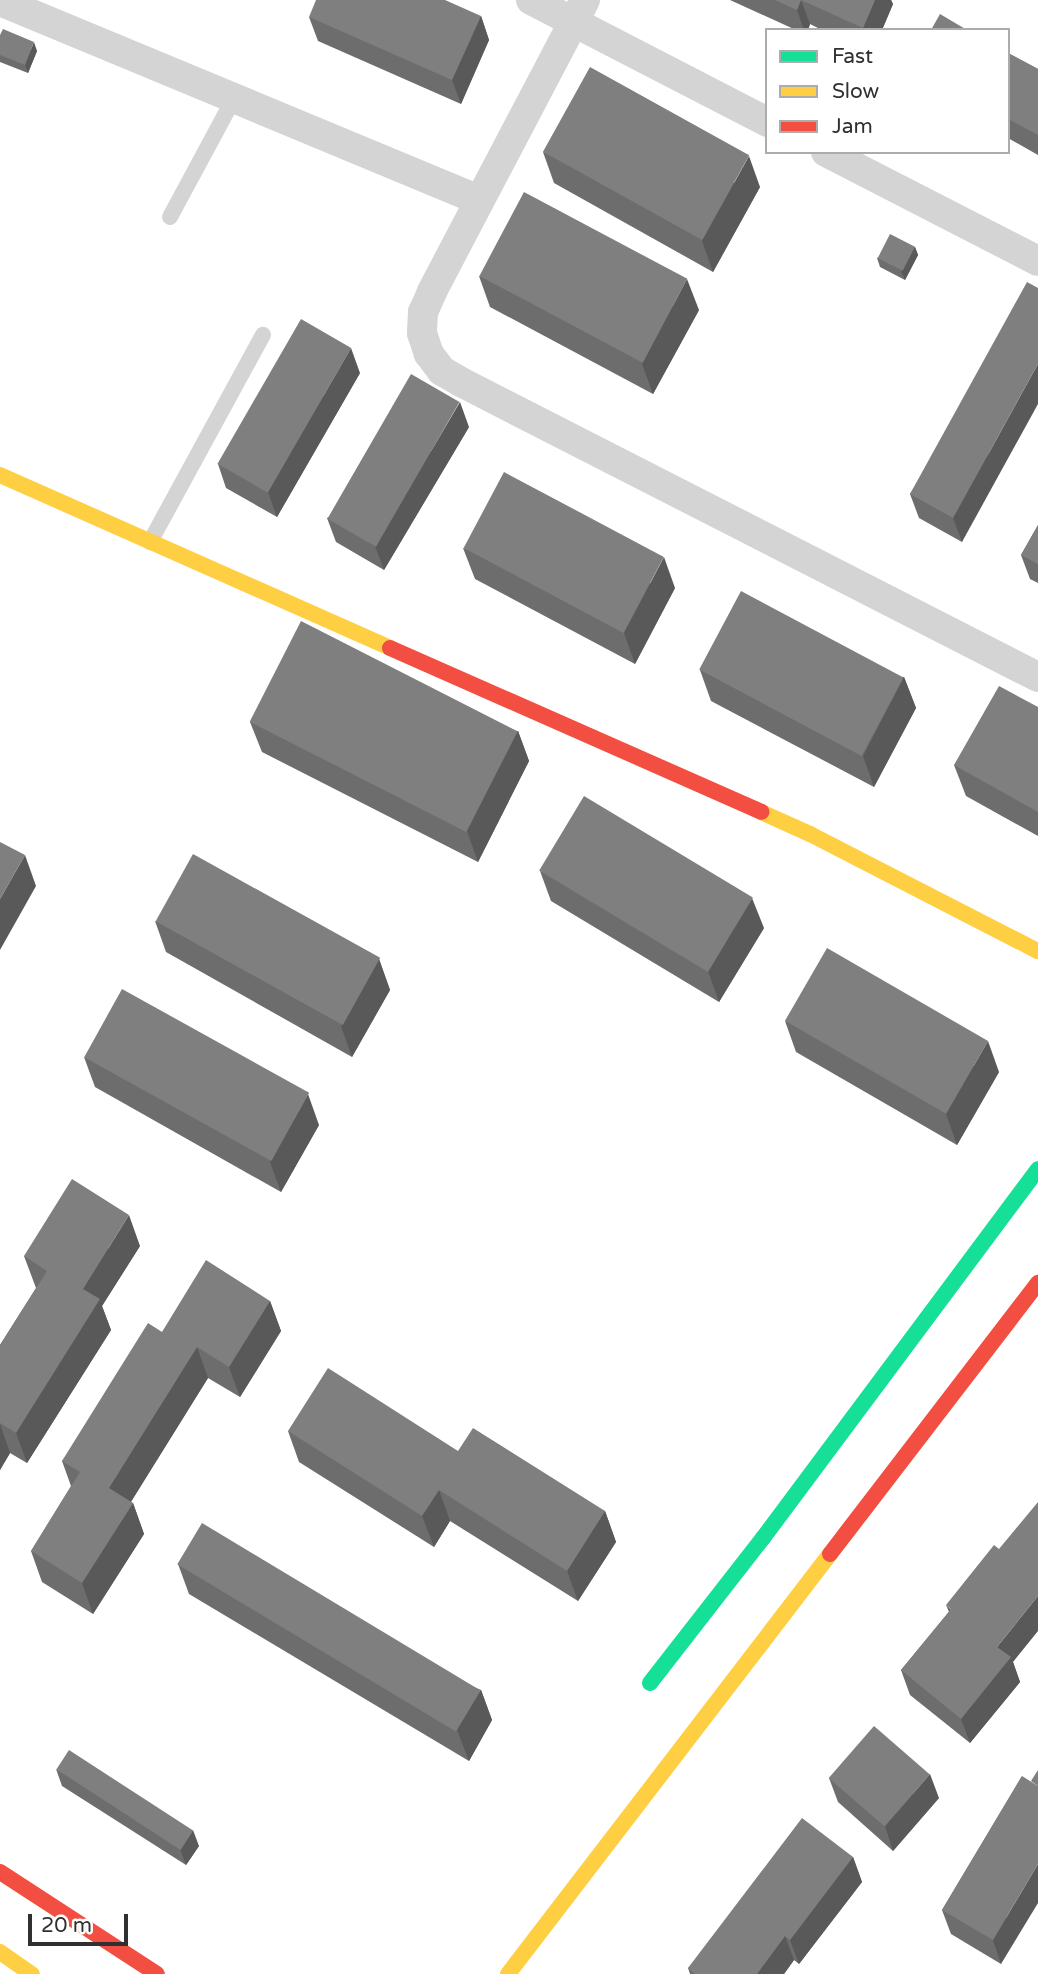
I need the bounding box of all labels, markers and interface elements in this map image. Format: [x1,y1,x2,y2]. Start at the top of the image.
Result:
legend [765,28,1010,154]
text: Fast [832,44,873,69]
text: Slow [832,79,879,104]
text: Jam [832,114,873,139]
scale bar [32,1900,131,1944]
text: 20 m [41,1913,92,1938]

